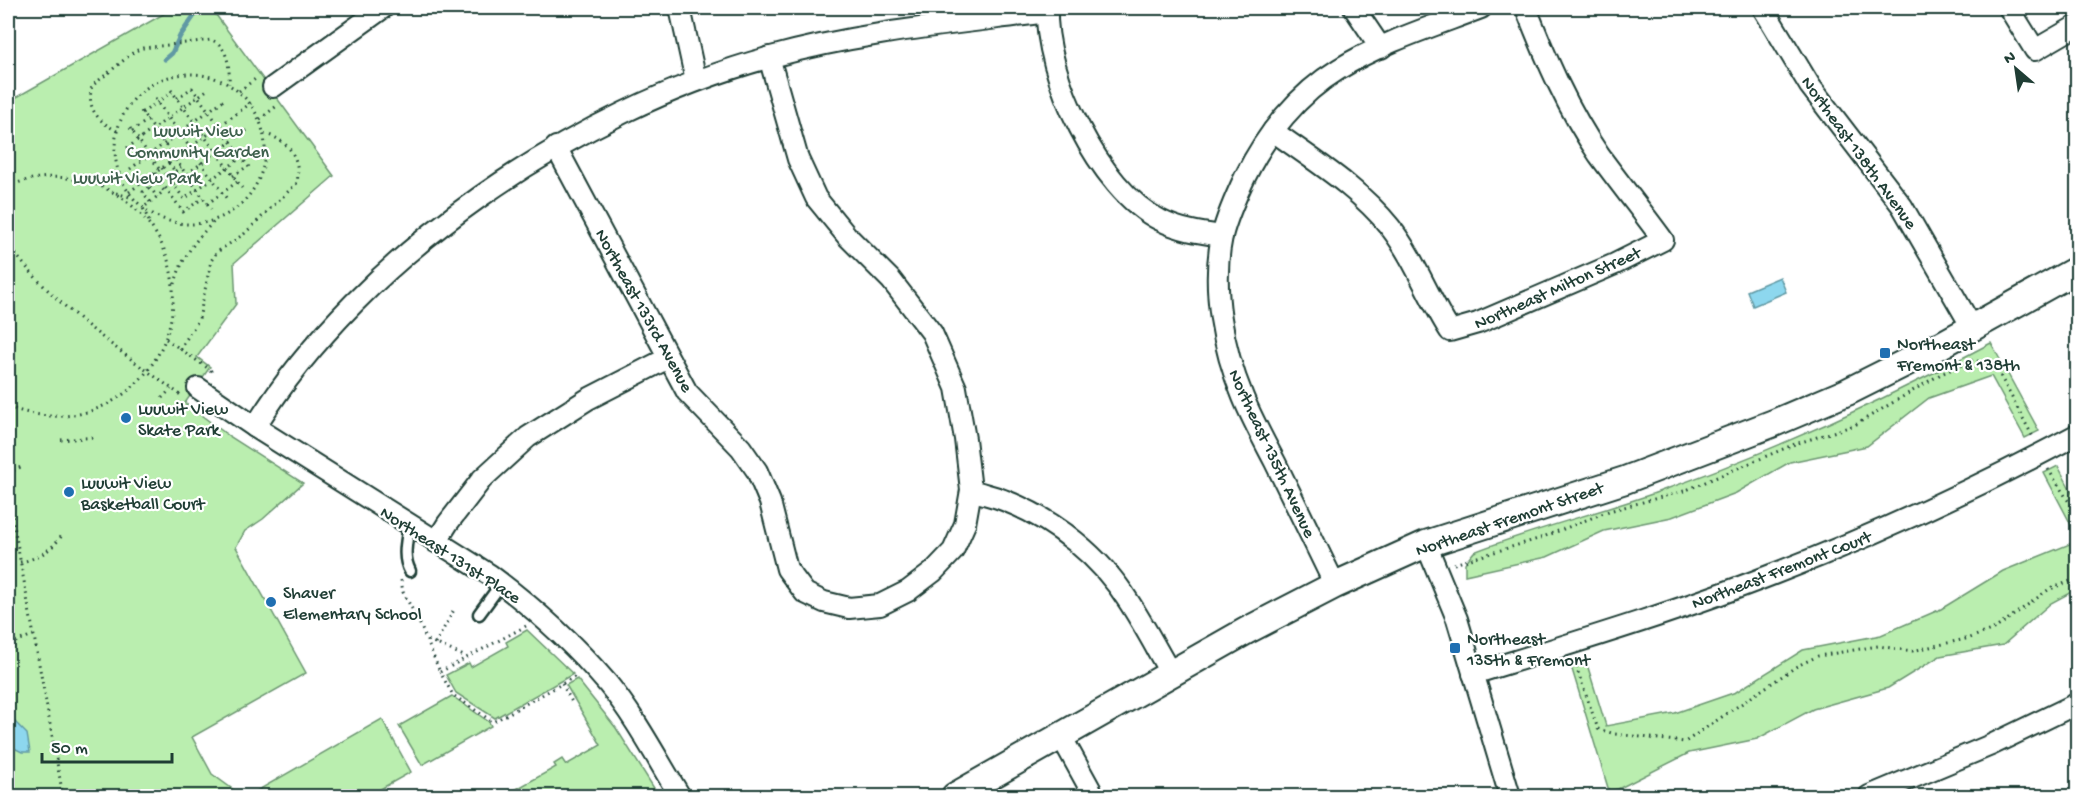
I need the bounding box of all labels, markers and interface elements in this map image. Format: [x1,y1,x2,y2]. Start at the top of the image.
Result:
north arrow [1986,39,2046,99]
text: N [2001,48,2020,70]
street label: Northeast 138th Avenue [1795,73,1921,235]
park label: Luuwit View Community Garden [127,122,270,164]
park label: Luuwit View Park [73,169,203,190]
street label: Northeast 133rd Avenue [589,226,697,397]
street label: Northeast Milton Street [1472,242,1646,335]
place label: Northeast Fremont & 138th [1896,335,2021,377]
marker: Northeast Fremont & 138th [1878,346,1892,360]
street label: Northeast 135th Avenue [1222,366,1319,542]
place label: Luuwit View Skate Park [138,400,228,442]
marker: Luuwit View Skate Park [119,411,133,425]
place label: Luuwit View Basketball Court [80,474,206,516]
street label: Northeast Fremont Street [1413,478,1608,562]
marker: Luuwit View Basketball Court [62,485,76,499]
street label: Northeast 131st Place [375,503,524,610]
street label: Northeast Fremont Court [1689,527,1876,615]
place label: Shaver Elementary School [283,584,422,626]
marker: Shaver Elementary School [264,595,278,609]
place label: Northeast 135th & Fremont [1466,630,1591,672]
marker: Northeast 135th & Fremont [1448,641,1462,655]
scale bar [42,726,172,764]
text: 50 m [51,739,88,760]

